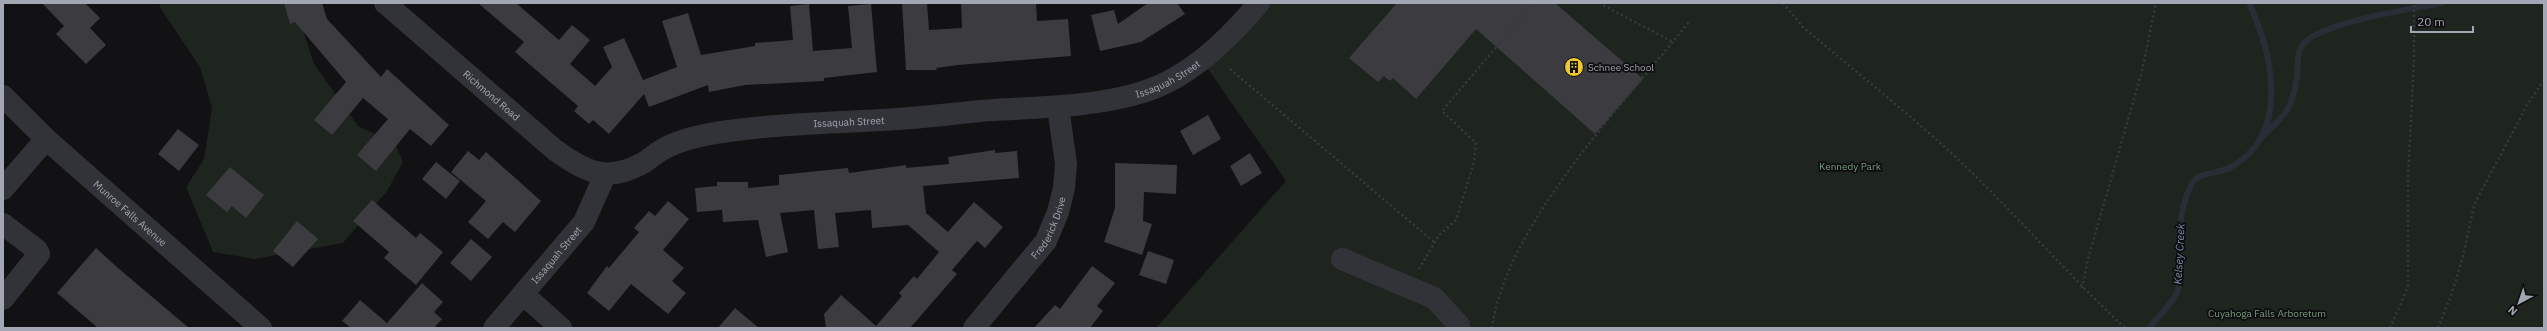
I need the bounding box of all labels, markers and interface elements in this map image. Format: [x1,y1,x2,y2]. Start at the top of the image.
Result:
scale bar [2411,8,2473,34]
text: 20 m [2417,14,2445,29]
building icon: Schnee School [1563,56,1585,78]
street label: Issaquah Street [1134,57,1203,100]
place label: Schnee School [1588,61,1654,74]
street label: Richmond Road [461,67,523,123]
street label: Issaquah Street [813,113,885,130]
park label: Kennedy Park [1819,160,1882,173]
street label: Munroe Falls Avenue [91,177,170,249]
street label: Frederick Drive [1028,195,1068,261]
street label: Issaquah Street [528,223,585,286]
water label: Kelsey Creek [2170,223,2188,285]
north arrow [2499,283,2539,323]
text: N [2505,303,2520,319]
park label: Cuyahoga Falls Arboretum [2208,307,2326,320]

